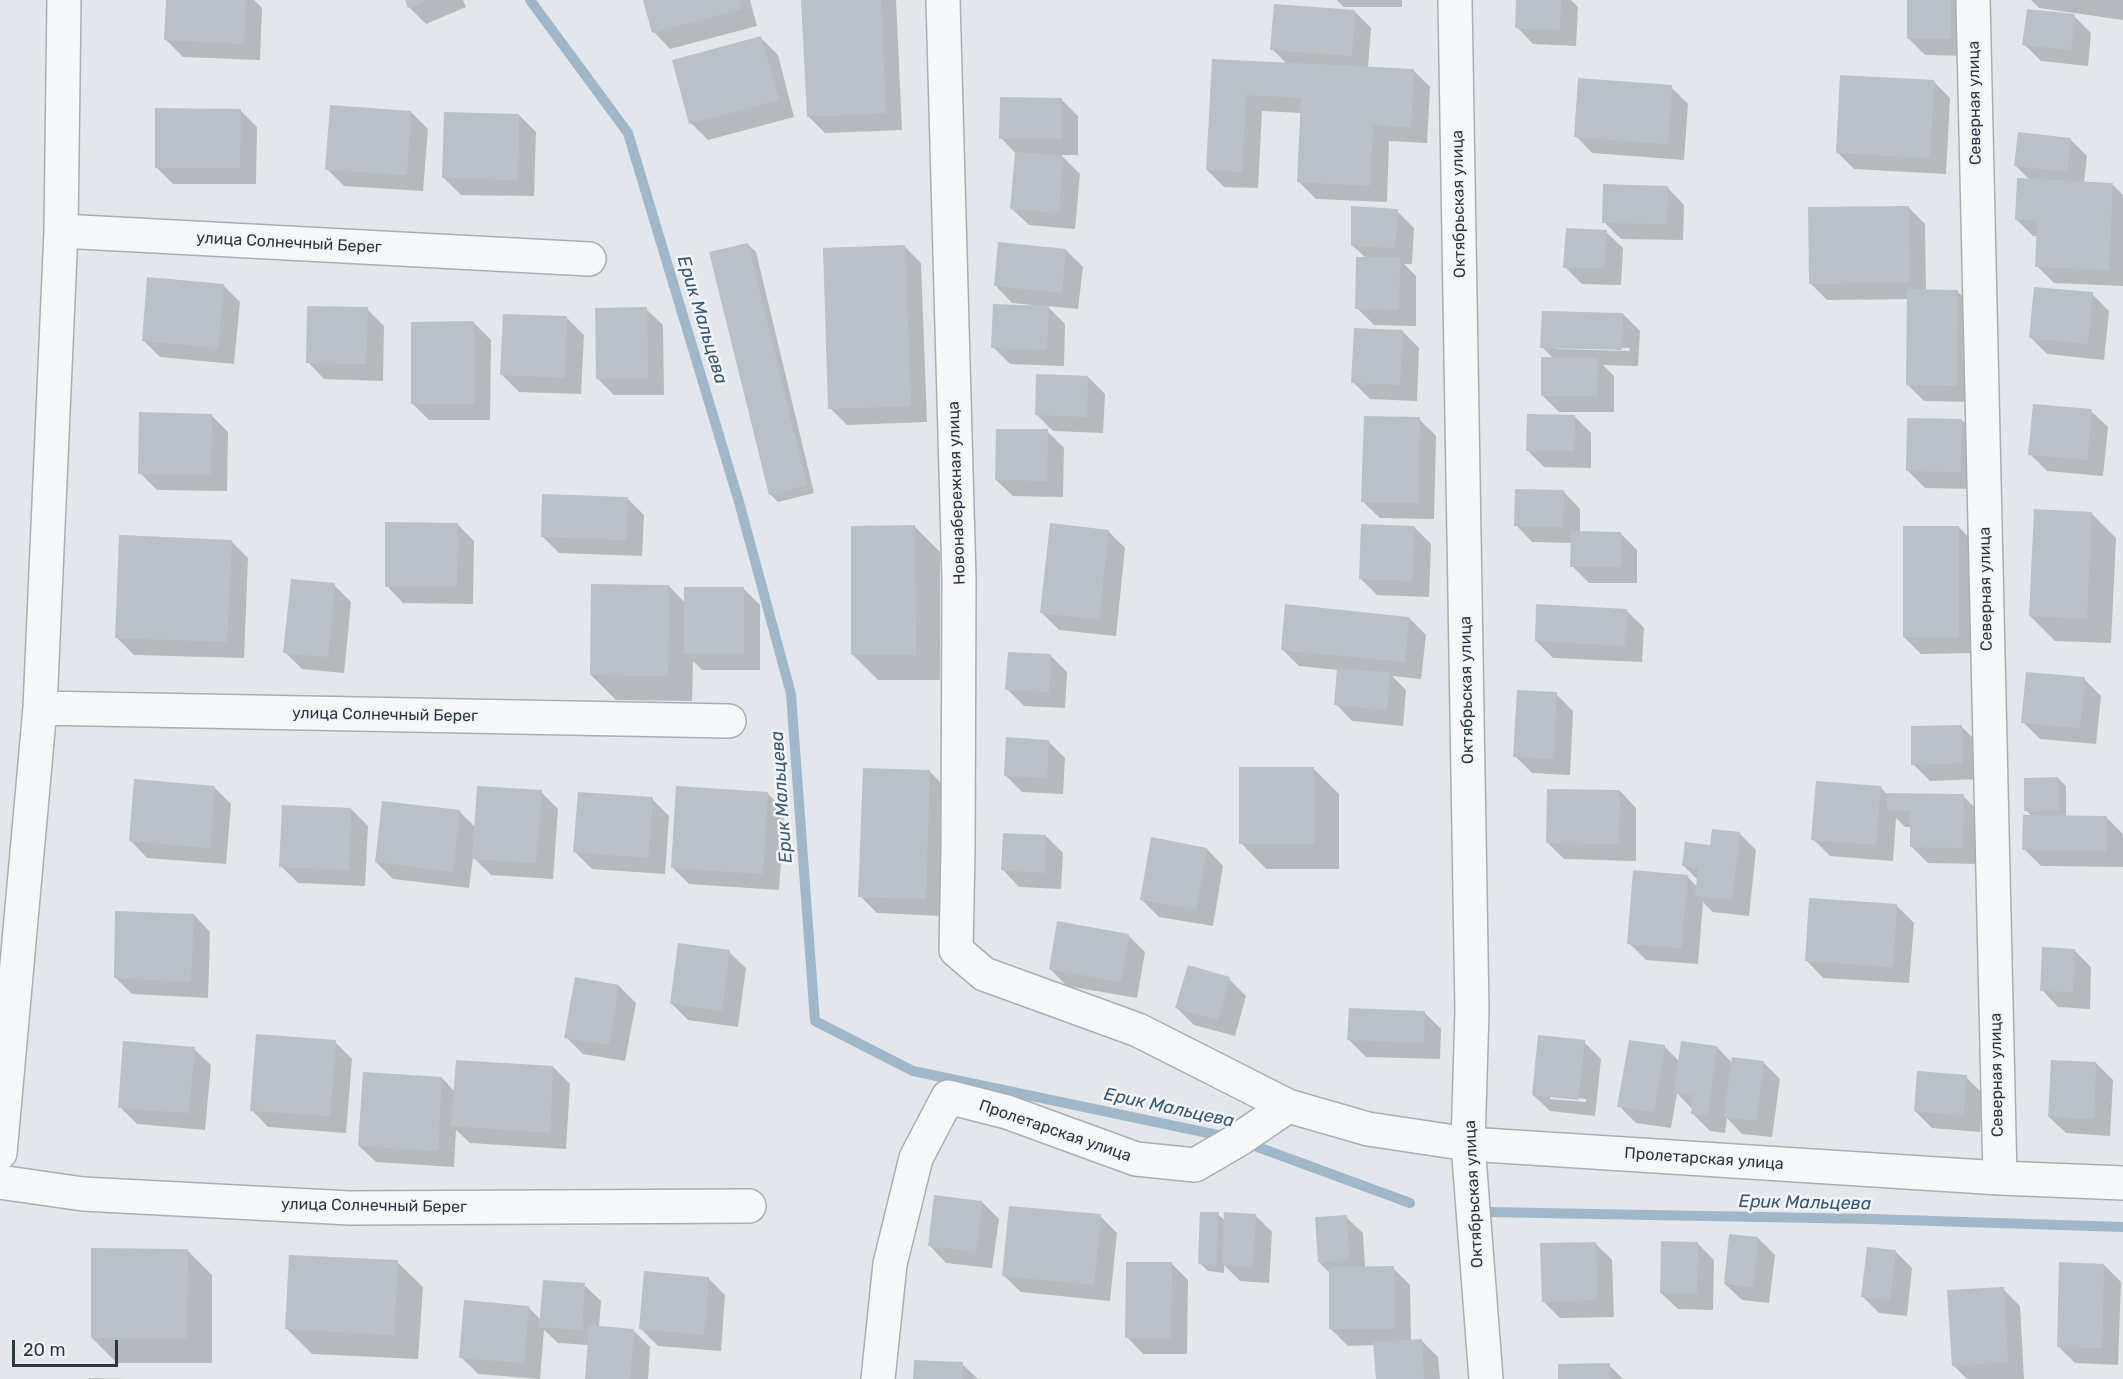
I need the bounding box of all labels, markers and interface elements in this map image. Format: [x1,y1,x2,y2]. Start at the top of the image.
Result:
street label: Северная улица [1964,41,1986,165]
street label: Октябрьская улица [1448,130,1470,278]
street label: улица Солнечный Берег [196,229,382,257]
water label: Ерик Мальцева [672,253,732,387]
street label: Новонабережная улица [944,401,970,585]
street label: Северная улица [1975,527,1997,651]
street label: Октябрьская улица [1456,616,1478,764]
street label: улица Солнечный Берег [292,704,478,726]
water label: Ерик Мальцева [767,730,797,864]
street label: Северная улица [1986,1013,2008,1137]
water label: Ерик Мальцева [1102,1084,1236,1132]
street label: Пролетарская улица [976,1096,1134,1166]
street label: Октябрьская улица [1461,1120,1487,1268]
street label: Пролетарская улица [1624,1144,1784,1174]
water label: Ерик Мальцева [1738,1191,1872,1215]
street label: улица Солнечный Берег [281,1195,467,1217]
scale bar [15,1328,122,1366]
text: 20 m [23,1339,65,1361]

